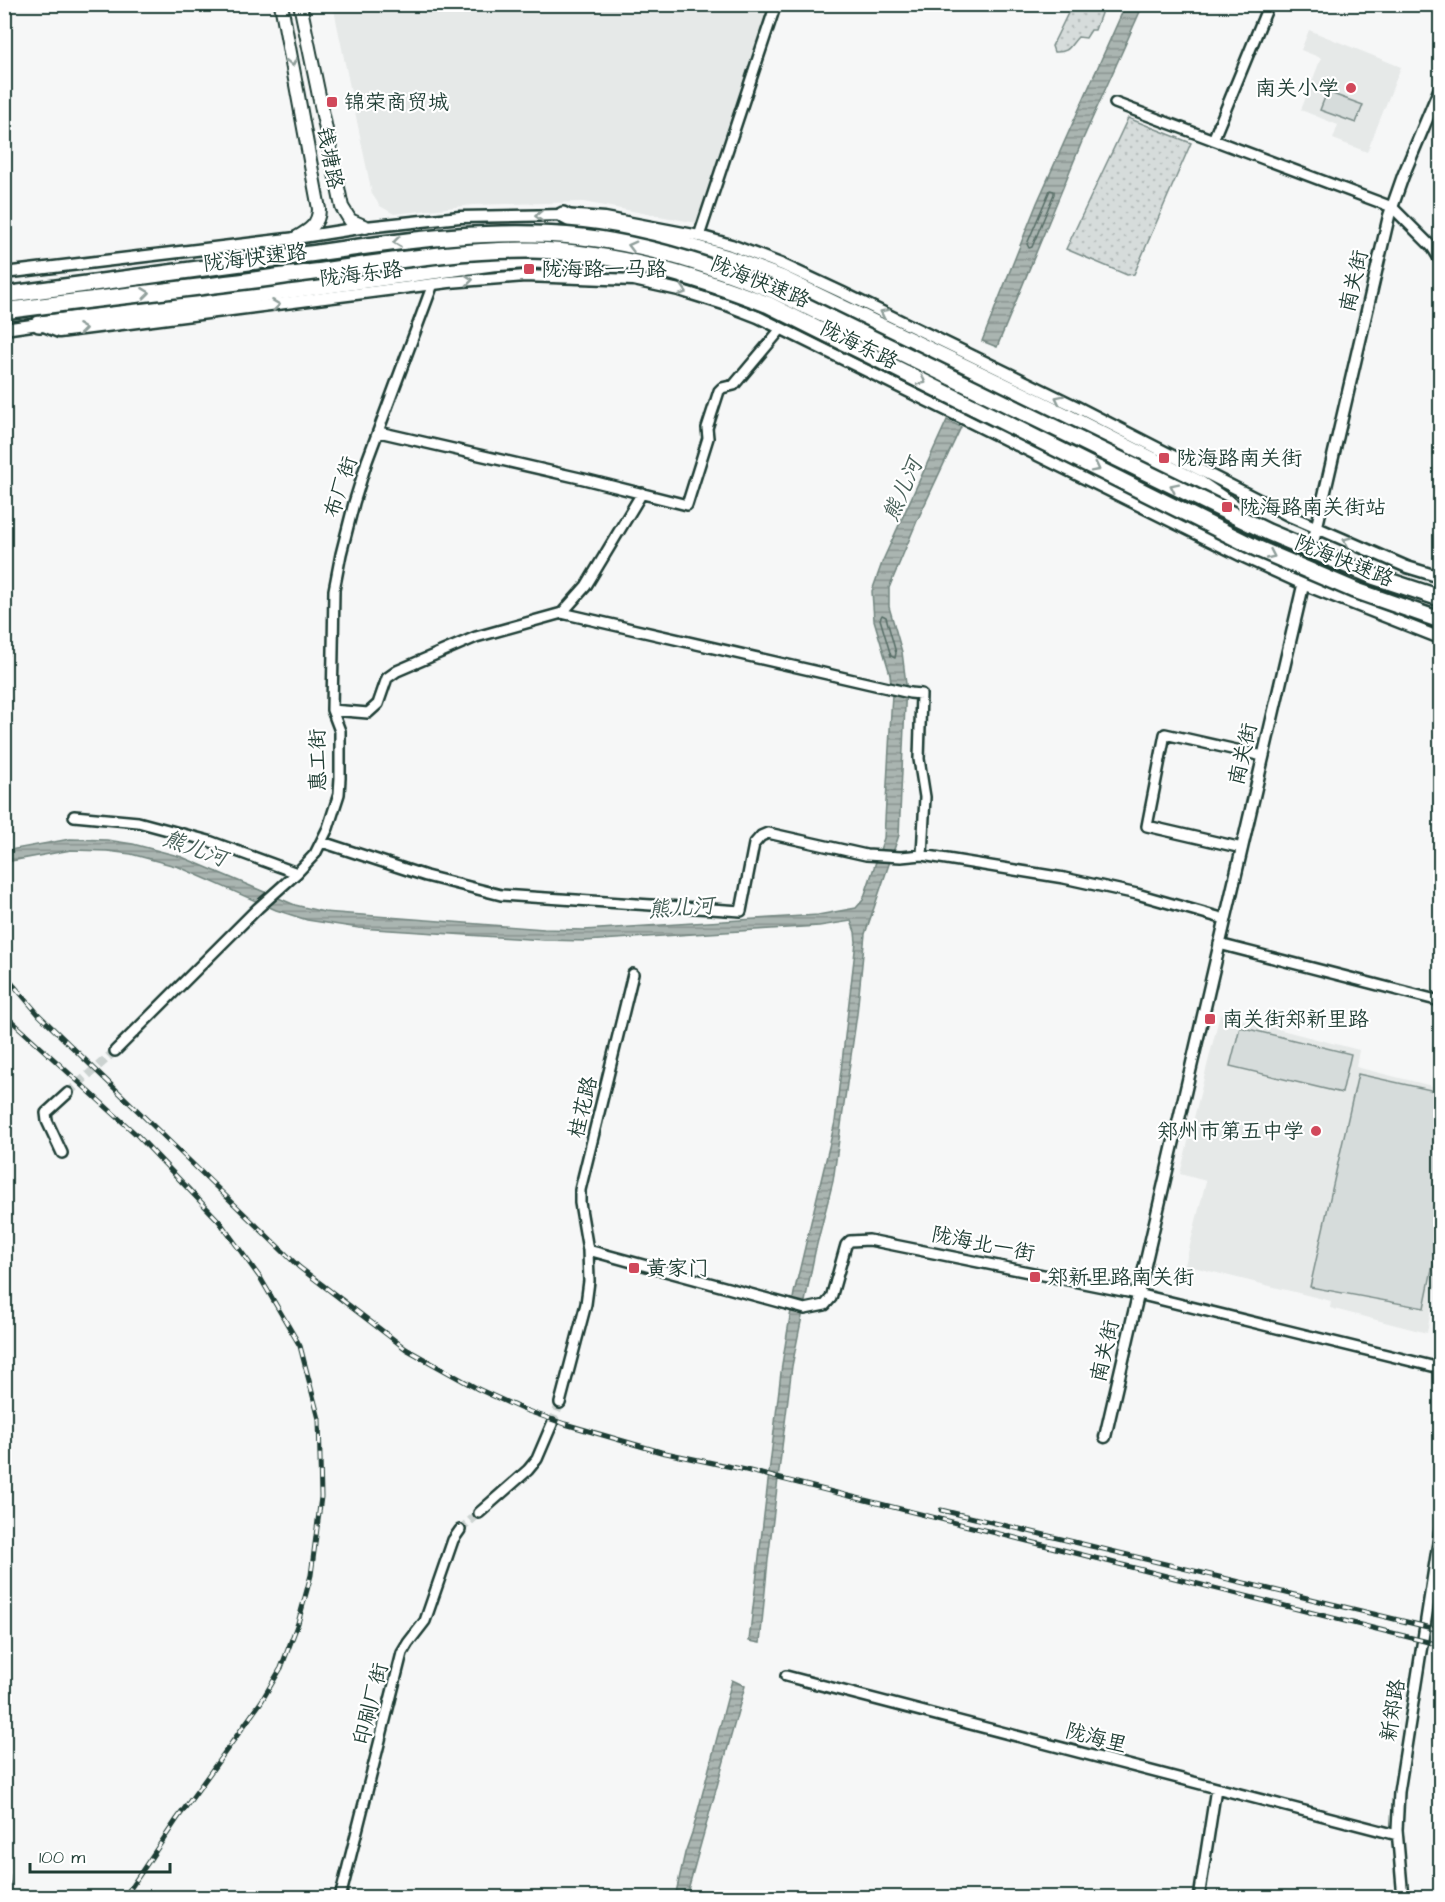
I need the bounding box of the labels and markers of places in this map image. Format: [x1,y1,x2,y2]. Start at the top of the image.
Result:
place label: 南关小学 [1255,74,1339,103]
marker: 南关小学 [1344,81,1358,95]
place label: 锦荣商贸城 [344,88,449,117]
marker: 锦荣商贸城 [325,95,339,109]
place label: 陇海路一马路 [541,255,667,284]
marker: 陇海路一马路 [522,262,536,276]
place label: 陇海路南关街 [1176,444,1302,473]
marker: 陇海路南关街 [1157,451,1171,465]
place label: 陇海路南关街站 [1239,493,1386,522]
marker: 陇海路南关街站 [1220,500,1234,514]
place label: 南关街郑新里路 [1222,1005,1369,1034]
marker: 南关街郑新里路 [1203,1012,1217,1026]
place label: 郑州市第五中学 [1157,1117,1304,1146]
marker: 郑州市第五中学 [1309,1124,1323,1138]
place label: 黄家门 [646,1254,709,1283]
marker: 黄家门 [627,1261,641,1275]
place label: 郑新里路南关街 [1047,1263,1194,1292]
marker: 郑新里路南关街 [1028,1270,1042,1284]

